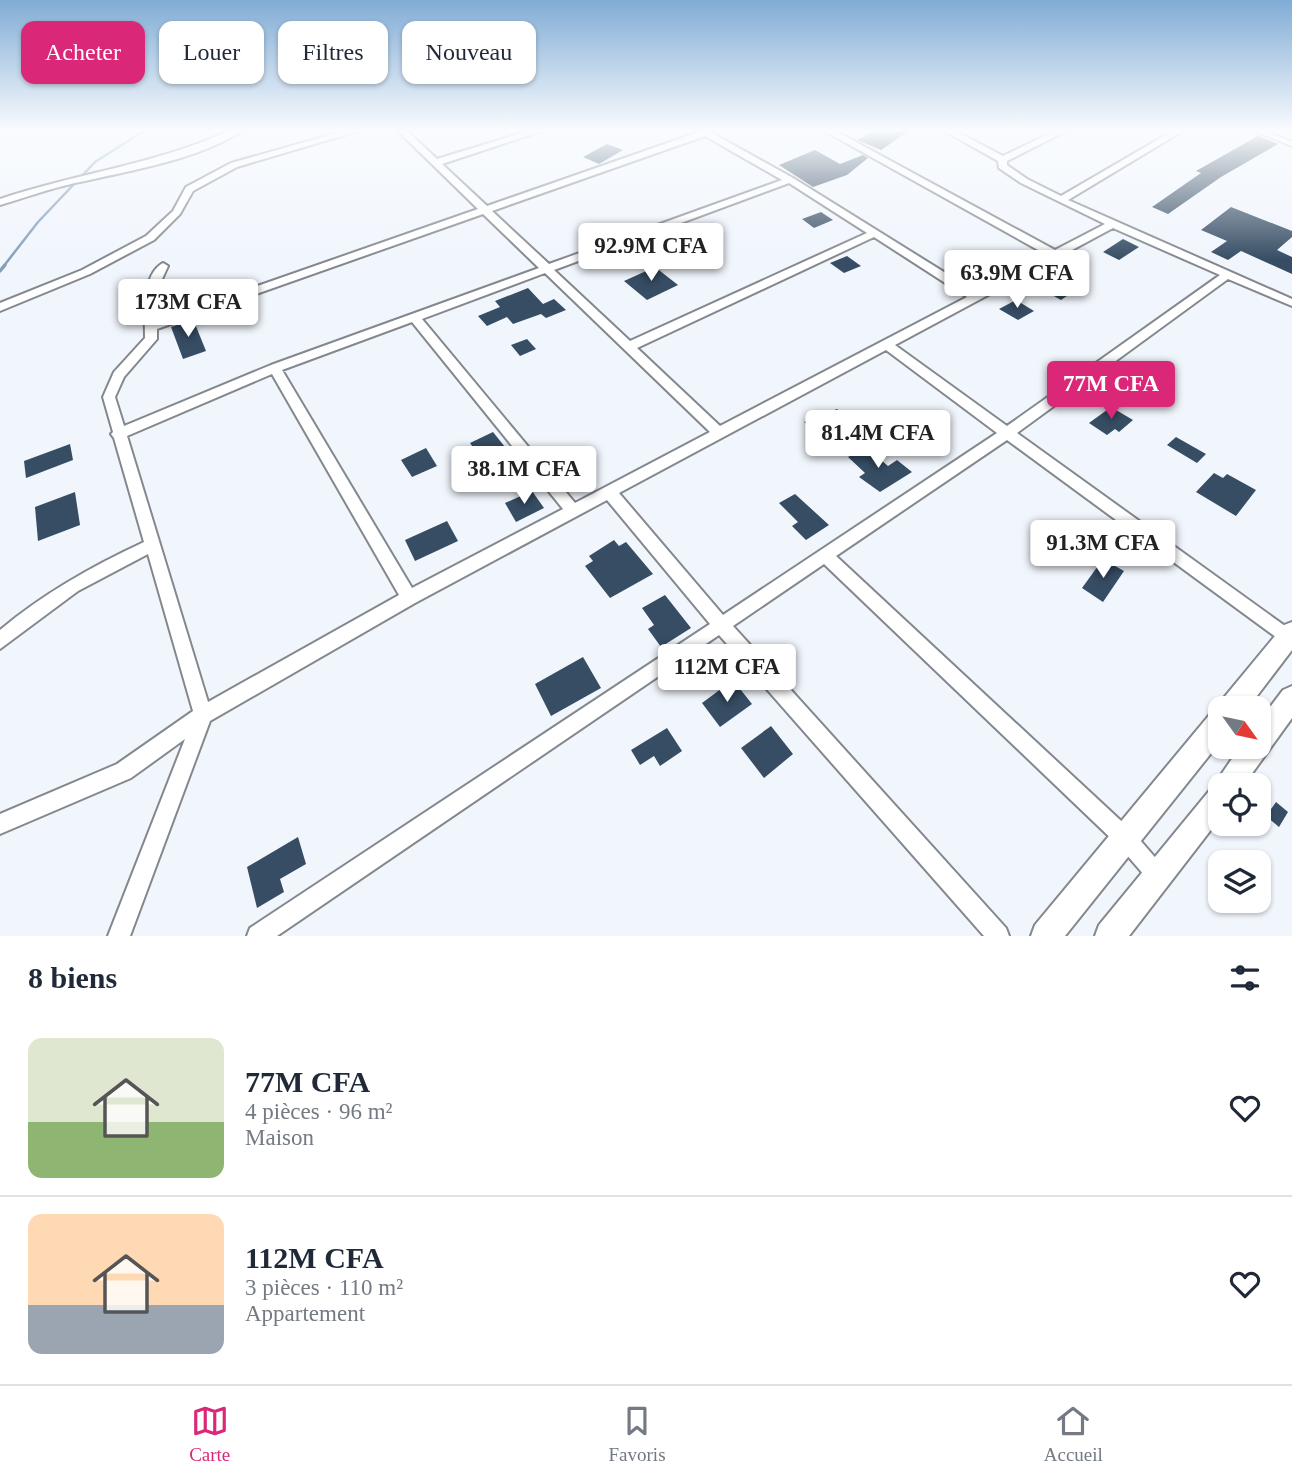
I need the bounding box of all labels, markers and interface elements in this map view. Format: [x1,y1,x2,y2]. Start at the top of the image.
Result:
chip: Acheter [21,21,145,84]
chip: Louer [159,21,264,84]
chip: Filtres [278,21,388,84]
chip: Nouveau [402,21,536,84]
pin: 92.9M CFA [571,224,731,283]
text: 92.9M CFA [594,233,708,258]
pin: 63.9M CFA [937,250,1097,310]
text: 63.9M CFA [960,260,1074,285]
pin: 173M CFA [116,280,260,339]
text: 173M CFA [134,289,242,314]
pin: 77M CFA [1046,362,1176,421]
text: 77M CFA [1063,371,1159,396]
pin: 81.4M CFA [798,410,958,470]
text: 81.4M CFA [821,420,935,445]
pin: 38.1M CFA [444,447,604,506]
text: 38.1M CFA [467,456,581,481]
pin: 91.3M CFA [1023,520,1183,580]
text: 91.3M CFA [1046,530,1160,555]
pin: 112M CFA [655,644,799,704]
text: 112M CFA [674,654,780,679]
north arrow [1208,696,1270,760]
map controls [1208,696,1271,913]
button: locate [1208,773,1271,836]
button: layers [1208,850,1271,913]
icon: filters [1226,959,1264,997]
text: 8 biens [28,961,117,994]
text: 77M CFA [245,1065,370,1098]
icon: home [84,1066,168,1150]
icon: heart [1226,1089,1264,1127]
text: 4 pièces · 96 m² [245,1099,392,1124]
text: Maison [245,1125,314,1150]
text: 112M CFA [245,1241,384,1274]
icon: home [84,1242,168,1326]
icon: heart [1226,1265,1264,1303]
text: 3 pièces · 110 m² [245,1275,403,1300]
text: Appartement [245,1301,365,1326]
tab: Carte [189,1402,230,1466]
tab: Favoris [609,1402,666,1466]
tab: Accueil [1044,1402,1103,1466]

